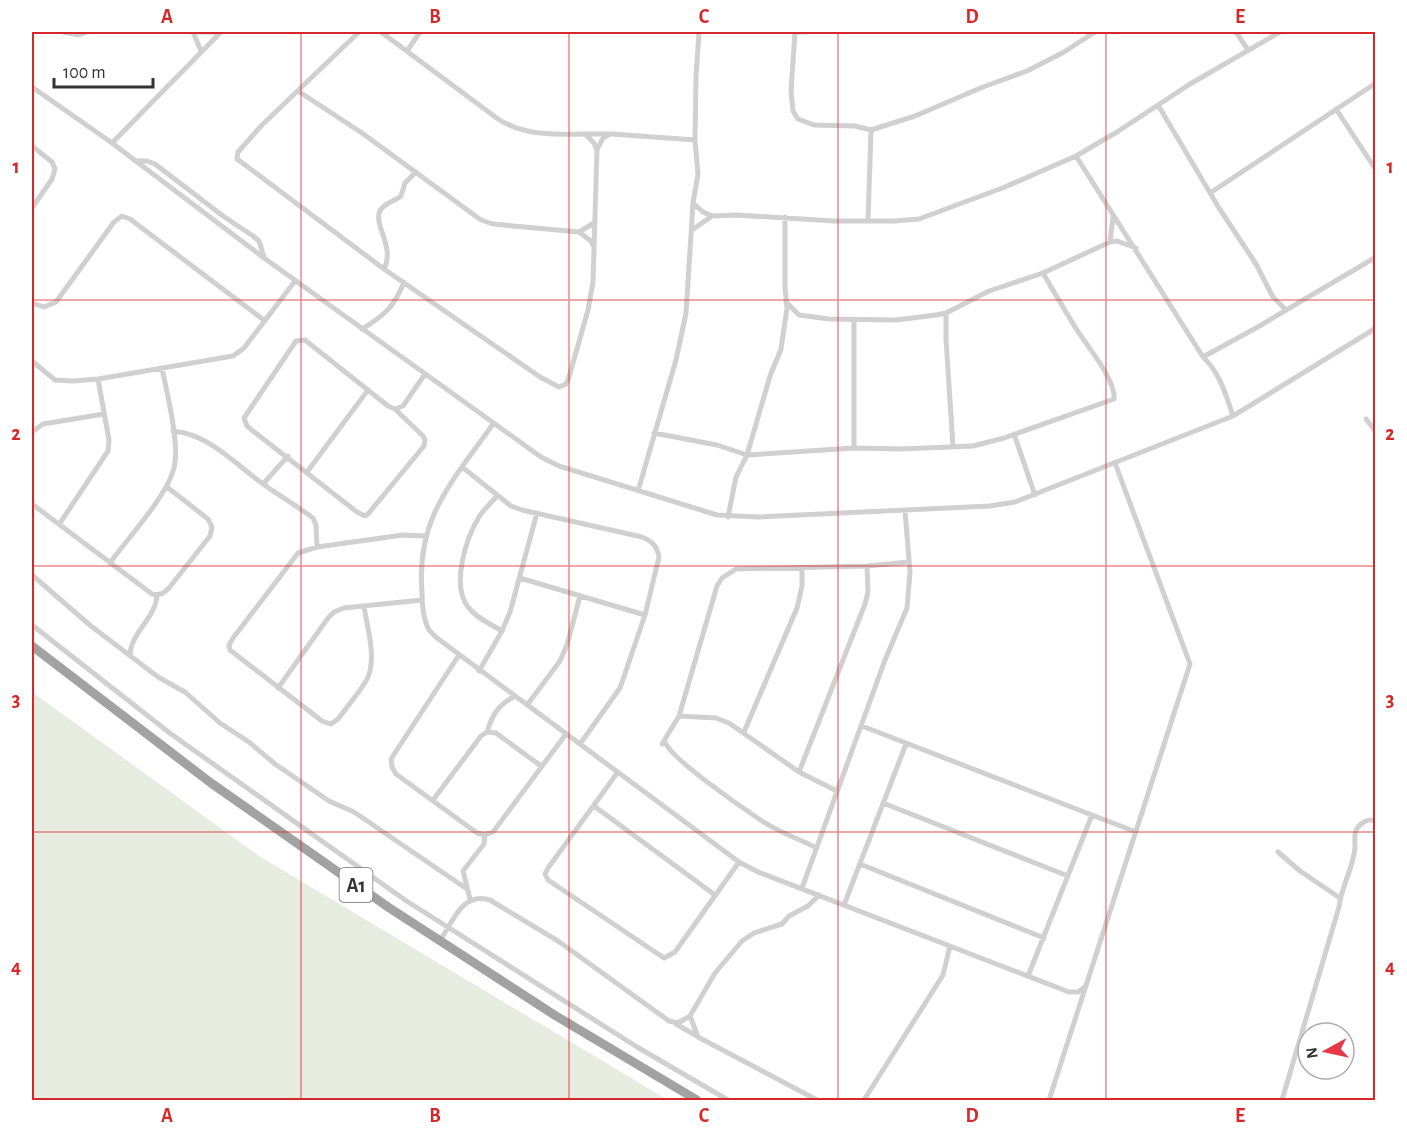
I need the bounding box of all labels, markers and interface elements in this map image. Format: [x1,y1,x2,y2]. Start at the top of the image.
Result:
text: A [161,7,173,27]
text: B [429,7,441,27]
text: C [699,7,710,27]
text: D [965,7,979,27]
text: E [1235,7,1245,27]
scale bar [54,51,153,89]
text: 100 m [63,64,106,82]
text: 1 [12,157,20,177]
text: 1 [1386,157,1394,177]
text: 2 [11,424,21,444]
text: 2 [1385,424,1395,444]
text: 3 [12,690,20,710]
text: 3 [1386,690,1394,710]
road number: A1 [340,868,372,902]
text: 4 [11,957,21,977]
text: 4 [1385,957,1395,977]
north arrow [1296,1021,1356,1081]
text: N [1303,1046,1321,1060]
text: A [161,1106,173,1126]
text: B [429,1106,441,1126]
text: C [699,1106,710,1126]
text: D [965,1106,979,1126]
text: E [1235,1106,1245,1126]

